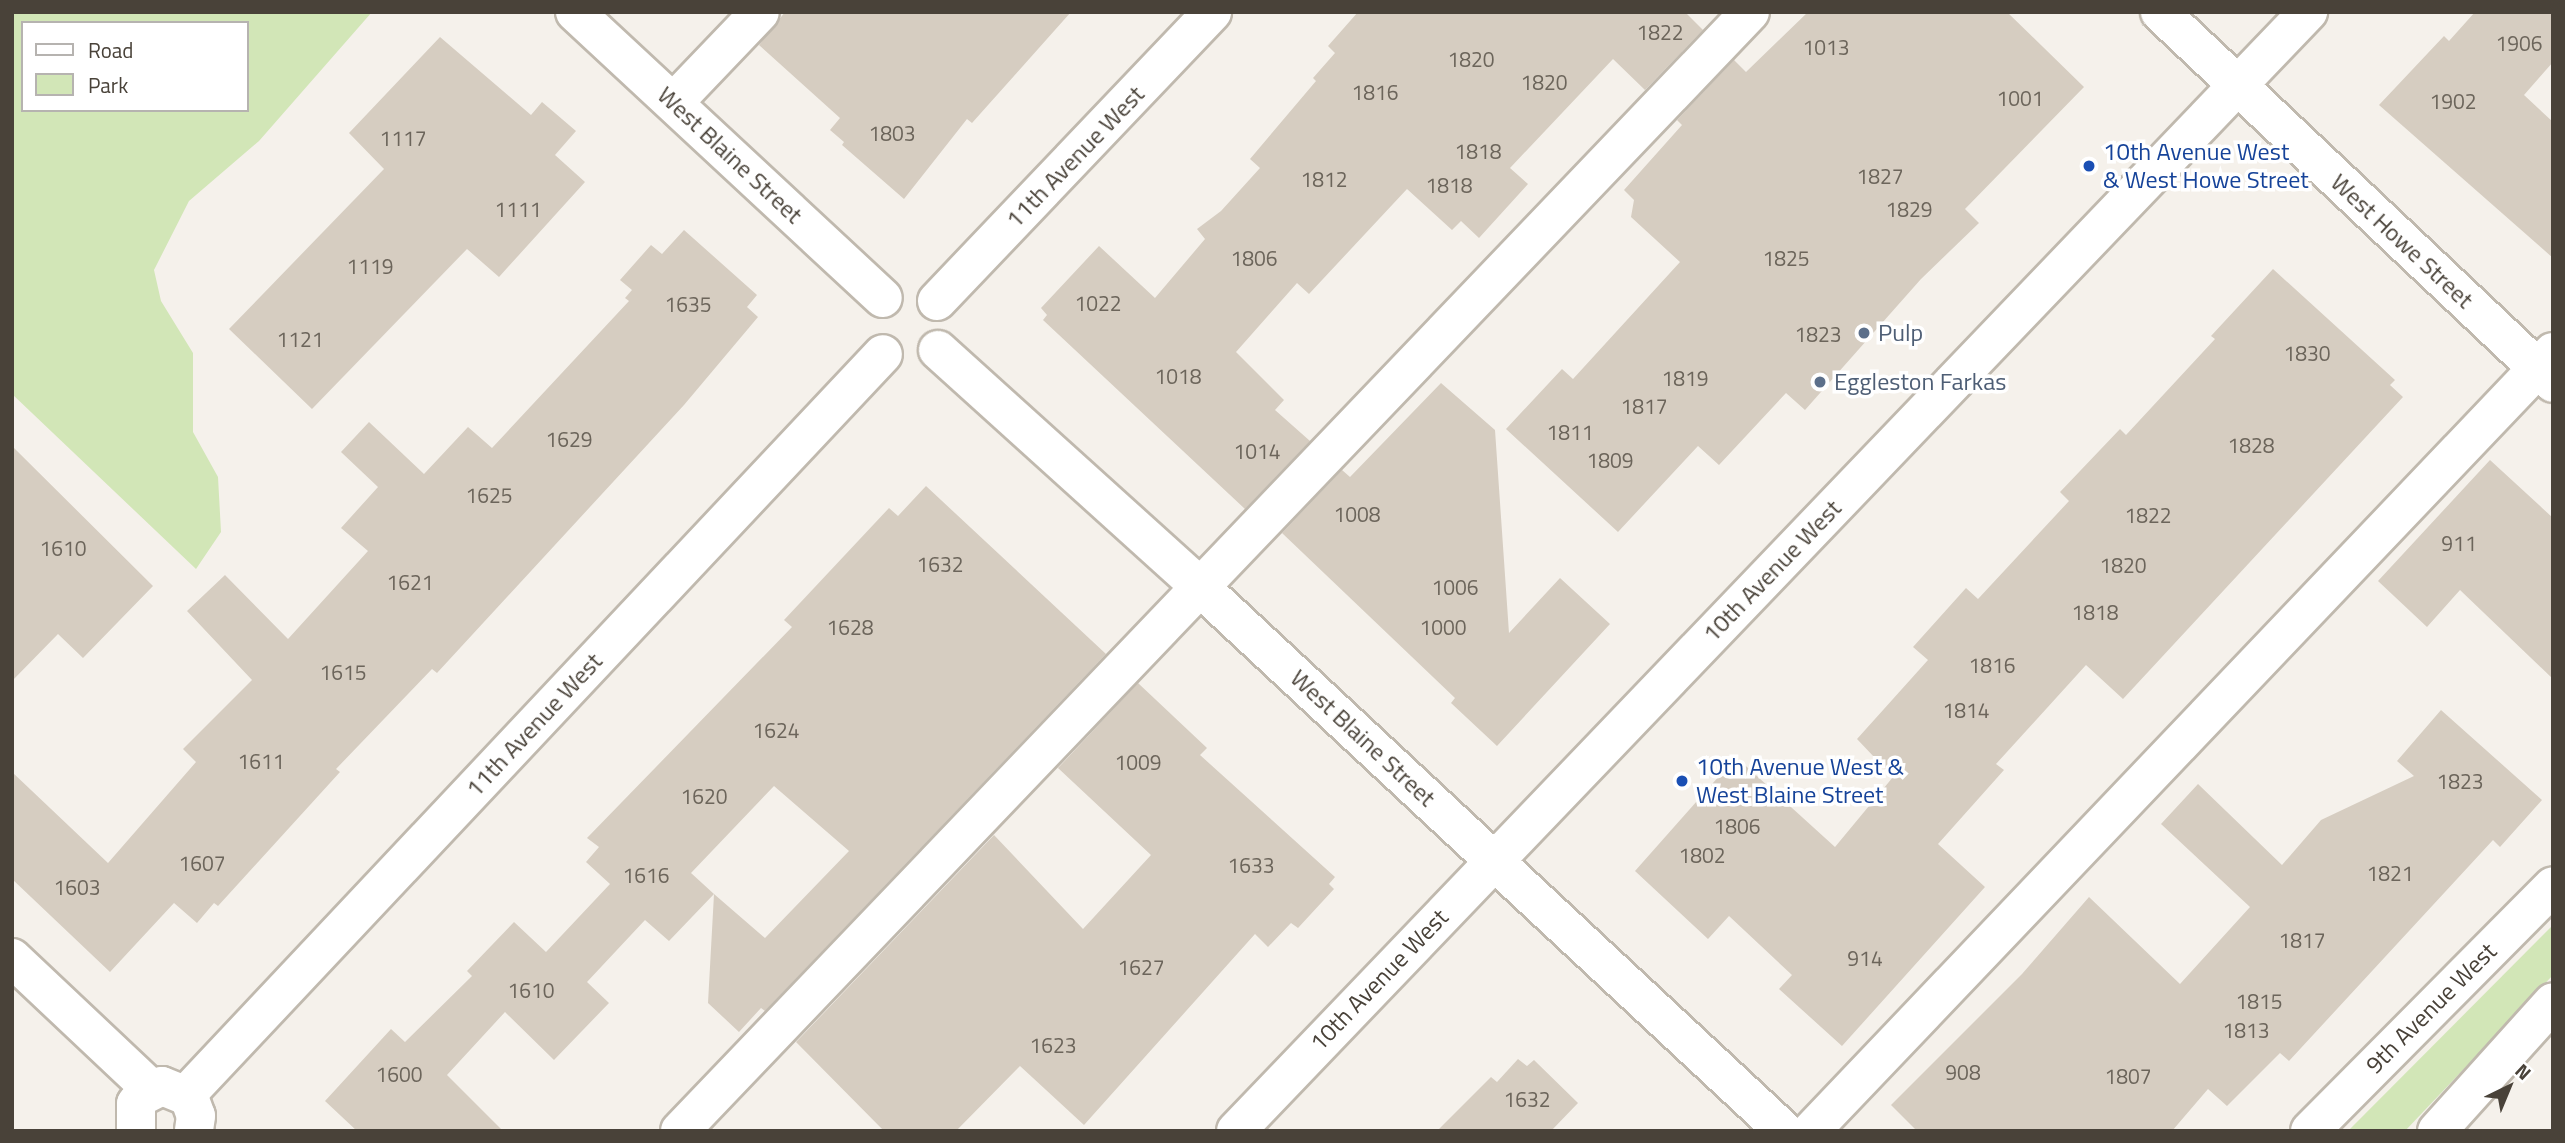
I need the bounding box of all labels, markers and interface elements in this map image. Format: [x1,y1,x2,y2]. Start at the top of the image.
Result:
house number: 1822 [1636,19,1684,45]
legend [21,21,248,112]
house number: 1906 [2495,30,2543,56]
text: Road [88,34,133,66]
house number: 1013 [1802,34,1850,60]
house number: 1820 [1447,46,1495,72]
text: Park [88,69,128,101]
house number: 1820 [1520,69,1568,95]
house number: 1816 [1351,79,1399,105]
street label: 11th Avenue West [1000,80,1150,234]
street label: West Blaine Street [652,81,808,229]
house number: 1001 [1996,85,2044,111]
house number: 1902 [2429,88,2477,114]
house number: 1803 [868,120,916,146]
house number: 1117 [379,125,427,151]
house number: 1818 [1454,138,1502,164]
place label: 10th Avenue West & West Howe Street [2103,138,2309,194]
marker: 10th Avenue West & West Howe Street [2081,158,2097,174]
house number: 1827 [1856,163,1904,189]
house number: 1812 [1300,166,1348,192]
street label: West Howe Street [2325,168,2479,314]
house number: 1818 [1425,172,1473,198]
house number: 1111 [494,196,542,222]
house number: 1829 [1885,196,1933,222]
house number: 1806 [1230,245,1278,271]
house number: 1825 [1762,245,1810,271]
house number: 1119 [346,253,394,279]
house number: 1022 [1074,290,1122,316]
house number: 1635 [664,291,712,317]
place label: Pulp [1878,319,1923,347]
house number: 1823 [1794,321,1842,347]
marker: Pulp [1856,325,1872,341]
house number: 1121 [276,326,324,352]
house number: 1830 [2283,340,2331,366]
house number: 1018 [1154,363,1202,389]
house number: 1819 [1661,365,1709,391]
place label: Eggleston Farkas [1834,368,2006,396]
marker: Eggleston Farkas [1812,374,1828,390]
house number: 1817 [1620,393,1668,419]
house number: 1811 [1546,419,1594,445]
house number: 1629 [545,426,593,452]
house number: 1828 [2227,432,2275,458]
house number: 1014 [1233,438,1281,464]
house number: 1809 [1586,447,1634,473]
house number: 1625 [465,482,513,508]
street label: 10th Avenue West [1697,494,1847,648]
house number: 1008 [1333,501,1381,527]
house number: 1822 [2124,502,2172,528]
house number: 911 [2441,530,2477,556]
house number: 1610 [39,535,87,561]
house number: 1632 [916,551,964,577]
house number: 1820 [2099,552,2147,578]
house number: 1621 [386,569,434,595]
house number: 1006 [1431,574,1479,600]
house number: 1818 [2071,599,2119,625]
house number: 1628 [826,614,874,640]
house number: 1000 [1419,614,1467,640]
street label: 11th Avenue West [460,647,608,803]
house number: 1816 [1968,652,2016,678]
house number: 1615 [319,659,367,685]
street label: West Blaine Street [1285,664,1441,812]
house number: 1814 [1942,697,1990,723]
house number: 1624 [752,717,800,743]
house number: 1611 [237,748,285,774]
house number: 1009 [1114,749,1162,775]
place label: 10th Avenue West & West Blaine Street [1696,753,1904,809]
house number: 1823 [2436,768,2484,794]
marker: 10th Avenue West & West Blaine Street [1674,773,1690,789]
house number: 1620 [680,783,728,809]
house number: 1806 [1713,813,1761,839]
house number: 1802 [1678,842,1726,868]
house number: 1607 [178,850,226,876]
house number: 1633 [1227,852,1275,878]
house number: 1821 [2366,860,2414,886]
house number: 1616 [622,862,670,888]
house number: 1603 [53,874,101,900]
street label: 10th Avenue West [1304,903,1454,1057]
house number: 1817 [2278,927,2326,953]
street label: 9th Avenue West [2360,937,2502,1079]
house number: 914 [1847,945,1883,971]
house number: 1627 [1117,954,1165,980]
house number: 1610 [507,977,555,1003]
house number: 1815 [2235,988,2283,1014]
house number: 1813 [2222,1017,2270,1043]
house number: 1623 [1029,1032,1077,1058]
north arrow [2474,1052,2544,1122]
text: N [2509,1056,2538,1086]
house number: 908 [1945,1059,1981,1085]
house number: 1600 [375,1061,423,1087]
house number: 1807 [2104,1063,2152,1089]
house number: 1632 [1503,1086,1551,1112]

